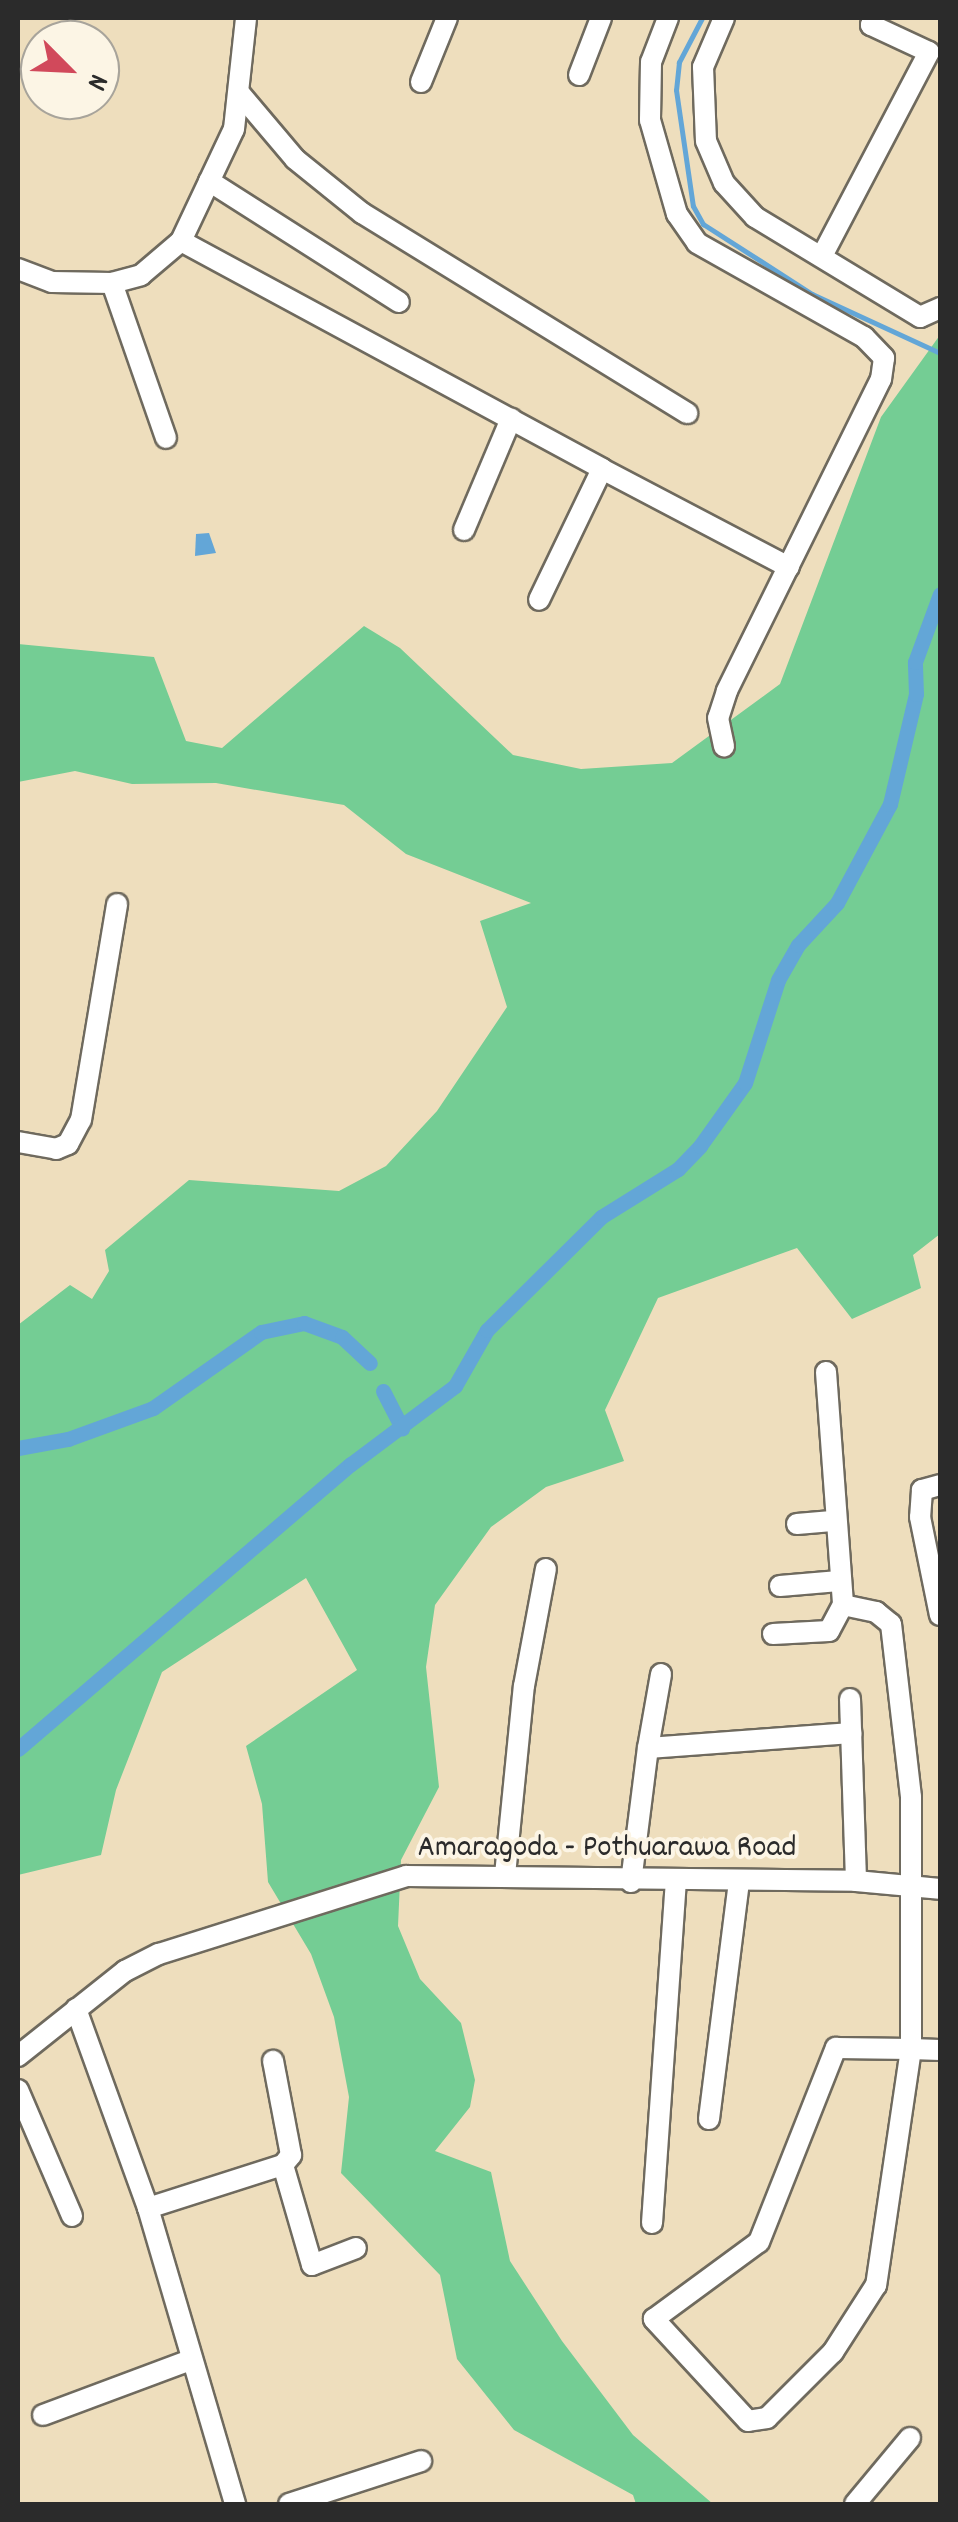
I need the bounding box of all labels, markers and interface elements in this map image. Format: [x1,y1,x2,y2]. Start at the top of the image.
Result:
north arrow [20,20,120,120]
text: N [74,67,117,96]
street label: Amaragoda - Pothuarawa Road [418,1830,796,1868]

